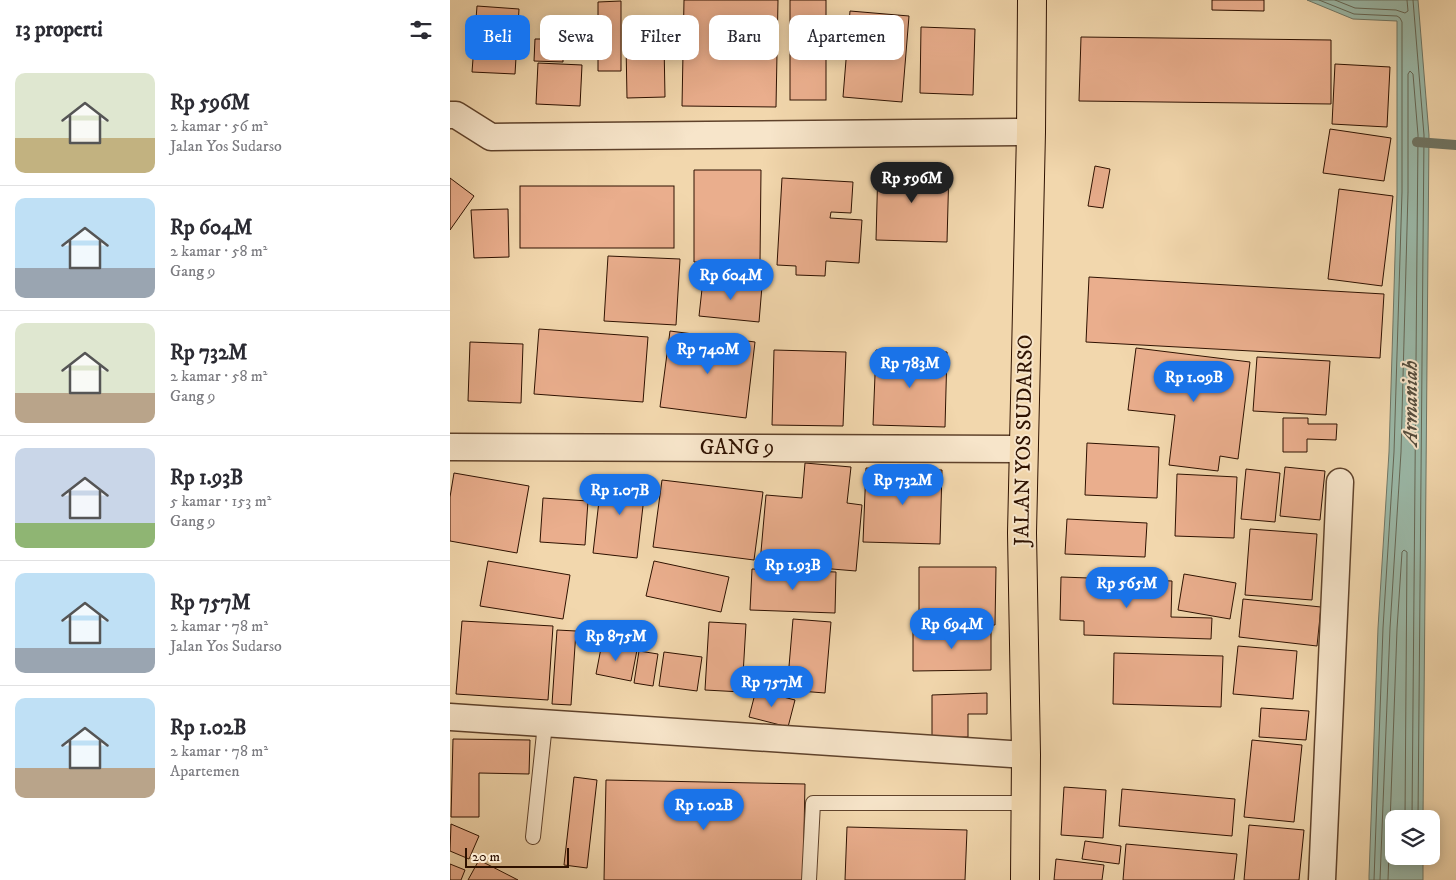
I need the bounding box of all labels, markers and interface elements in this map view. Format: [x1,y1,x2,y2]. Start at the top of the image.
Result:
chip: Beli [465,15,530,60]
chip: Sewa [540,15,612,60]
chip: Filter [622,15,699,60]
chip: Baru [709,15,779,60]
chip: Apartemen [789,15,904,60]
icon: filters [407,16,435,44]
text: 13 properti [15,17,103,43]
text: Rp 596M [170,90,250,116]
icon: home [55,93,115,153]
text: 2 kamar · 56 m² [170,116,268,136]
text: Jalan Yos Sudarso [170,136,282,156]
pin: Rp 596M [866,162,958,204]
text: Rp 596M [882,168,943,188]
text: Rp 604M [170,215,252,241]
icon: home [55,218,115,278]
text: 2 kamar · 58 m² [170,241,268,261]
pin: Rp 604M [685,258,777,301]
text: Gang 9 [170,261,216,281]
text: Rp 604M [700,265,762,285]
pin: Rp 740M [662,332,754,375]
street label: JALAN YOS SUDARSO [1009,334,1039,548]
text: Rp 740M [677,339,739,359]
text: Rp 732M [170,340,247,366]
icon: home [55,343,115,403]
pin: Rp 783M [864,346,956,389]
text: Rp 783M [880,353,940,373]
pin: Rp 1.09B [1142,360,1246,403]
water label: Armaniah [1397,360,1424,449]
text: 2 kamar · 58 m² [170,366,268,386]
text: Rp 1.09B [1165,367,1223,387]
text: Gang 9 [170,386,216,406]
street label: GANG 9 [700,435,774,461]
pin: Rp 732M [857,464,949,506]
text: Rp 1.93B [170,465,243,491]
icon: home [55,468,115,528]
text: Rp 732M [874,470,932,490]
pin: Rp 1.07B [568,474,672,516]
text: Rp 1.07B [591,480,649,500]
text: 5 kamar · 153 m² [170,491,271,511]
text: Gang 9 [170,511,216,531]
pin: Rp 1.93B [741,548,845,591]
text: Rp 1.93B [765,555,821,575]
pin: Rp 565M [1081,566,1173,609]
text: Rp 565M [1097,573,1157,593]
text: Rp 757M [170,590,251,616]
icon: home [55,593,115,653]
pin: Rp 694M [906,608,998,650]
text: Rp 694M [921,614,983,634]
text: 2 kamar · 78 m² [170,616,268,636]
pin: Rp 875M [570,620,662,662]
text: Rp 875M [585,626,647,646]
text: Jalan Yos Sudarso [170,636,282,656]
pin: Rp 757M [726,666,818,708]
text: Rp 757M [741,672,803,692]
text: Rp 1.02B [170,715,247,741]
icon: home [55,718,115,778]
text: 2 kamar · 78 m² [170,741,268,761]
text: Apartemen [170,761,240,781]
pin: Rp 1.02B [652,788,756,831]
text: Rp 1.02B [675,795,733,815]
map controls [1385,810,1440,865]
button: layers [1385,810,1440,865]
scale bar [465,845,569,868]
text: 20 m [472,848,500,866]

